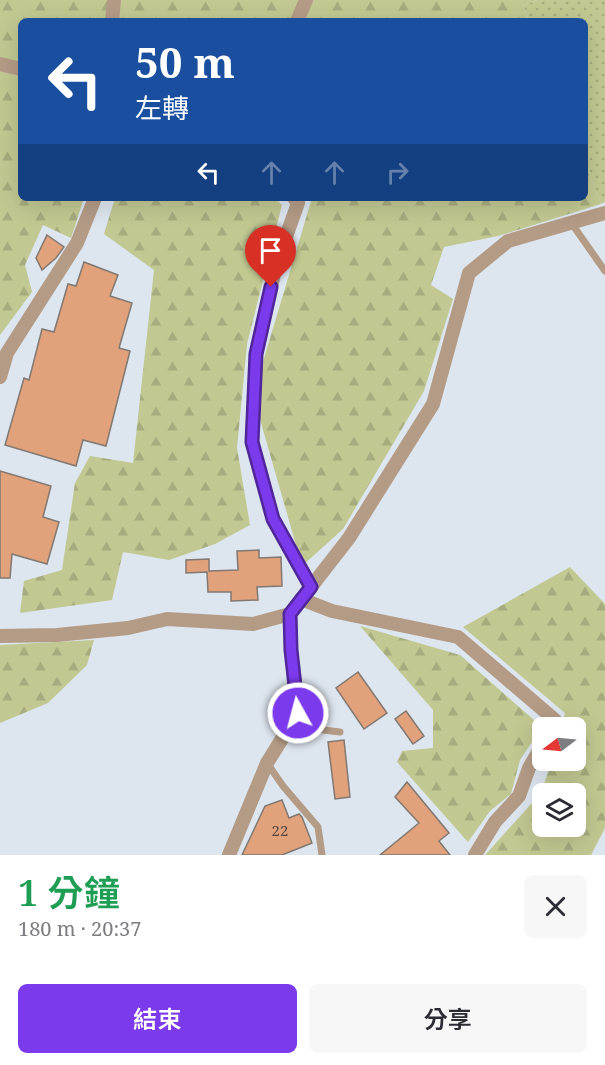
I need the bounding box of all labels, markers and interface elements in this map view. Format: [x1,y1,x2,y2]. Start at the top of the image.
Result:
text: 50 m [135,33,235,90]
icon: left [36,42,114,120]
text: 左轉 [135,89,189,126]
icon: left [192,156,225,189]
icon: ahead [255,156,288,189]
icon: ahead [318,156,351,189]
icon: right [381,156,414,189]
pin [245,225,296,287]
icon: arrive [254,234,287,267]
position arrow [266,681,330,745]
north arrow [532,717,586,771]
map controls [532,717,586,837]
button: layers [532,783,586,837]
house number: 22 [272,820,288,840]
text: 1 分鐘 [18,868,120,917]
button: close [524,875,587,938]
text: 180 m · 20:37 [18,915,141,942]
button: 結束 [18,984,297,1053]
button: 分享 [309,984,587,1053]

